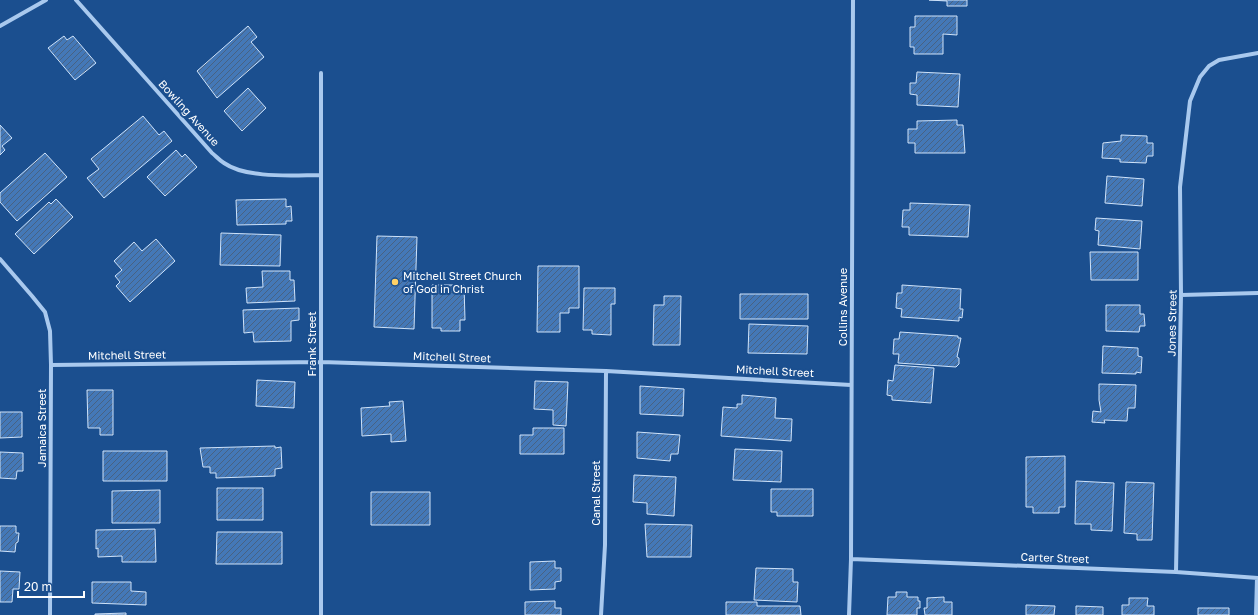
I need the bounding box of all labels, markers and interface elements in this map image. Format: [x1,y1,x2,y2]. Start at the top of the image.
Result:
street label: Bowling Avenue [156,77,222,148]
street label: Collins Avenue [836,268,849,346]
place label: Mitchell Street Church of God in Christ [403,269,522,295]
marker: Mitchell Street Church of God in Christ [390,277,400,287]
street label: Jones Street [1164,289,1179,357]
street label: Frank Street [305,311,318,377]
street label: Mitchell Street [88,347,166,362]
street label: Mitchell Street [413,349,491,364]
street label: Mitchell Street [736,362,814,379]
street label: Jamaica Street [35,389,48,467]
street label: Canal Street [589,460,602,526]
street label: Carter Street [1021,550,1090,565]
scale bar [18,573,84,599]
text: 20 m [24,579,52,594]

